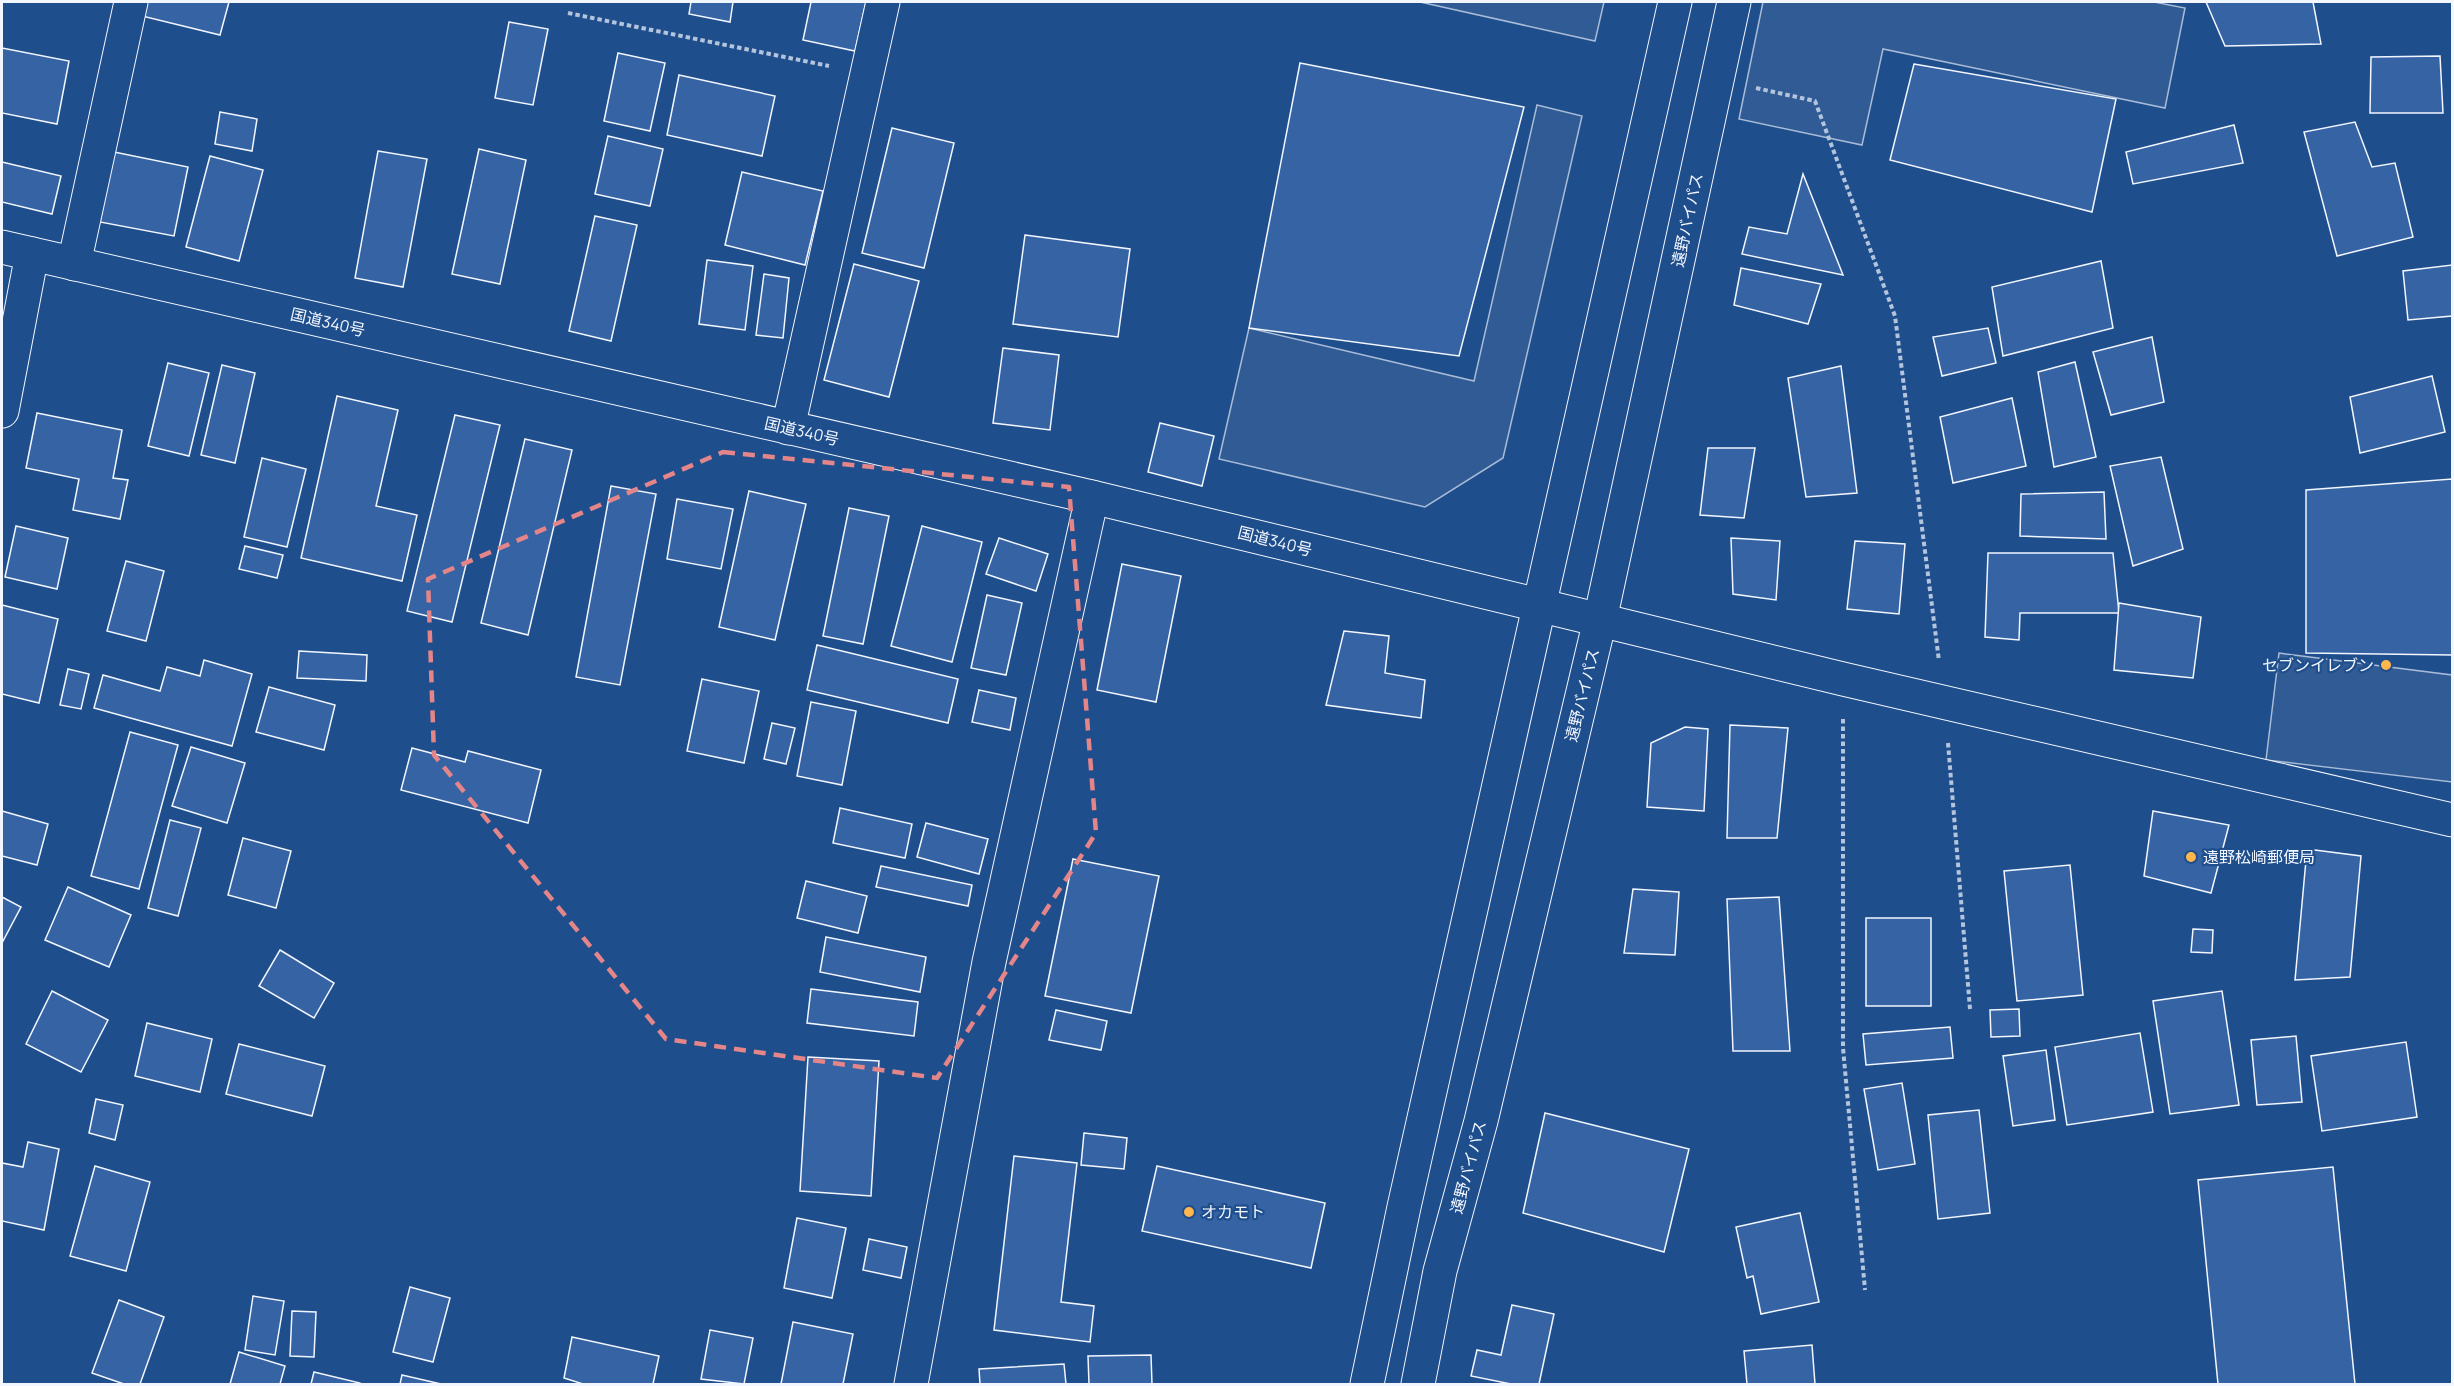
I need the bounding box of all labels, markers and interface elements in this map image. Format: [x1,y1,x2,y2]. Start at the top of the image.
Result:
street label: 遠野バイパス [1666,171,1708,269]
street label: 国道340号 [288,303,368,341]
street label: 国道340号 [762,412,842,450]
street label: 国道340号 [1235,521,1315,561]
street label: 遠野バイパス [1560,646,1604,744]
place label: セブンイレブン [2262,654,2374,676]
marker: セブンイレブン [2379,658,2393,672]
place label: 遠野松崎郵便局 [2203,846,2315,868]
marker: 遠野松崎郵便局 [2184,850,2198,864]
street label: 遠野バイパス [1445,1118,1491,1216]
place label: オカモト [1201,1201,1265,1223]
marker: オカモト [1182,1205,1196,1219]

